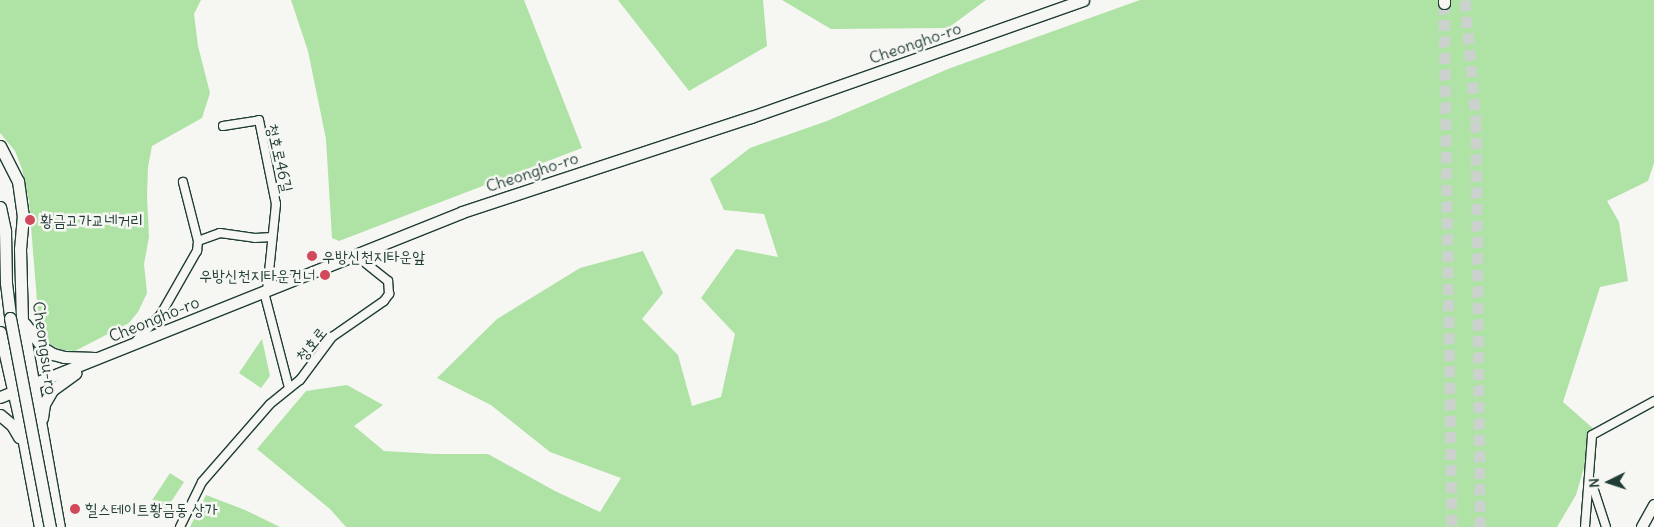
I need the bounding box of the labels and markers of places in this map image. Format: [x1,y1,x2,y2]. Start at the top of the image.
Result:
place label: 황금고가교네거리 [40,210,143,230]
marker: 황금고가교네거리 [24,214,36,226]
place label: 우방신천지타운앞 [322,246,425,266]
marker: 우방신천지타운앞 [306,250,318,262]
place label: 우방신천지타운건너 [199,265,315,285]
marker: 우방신천지타운건너 [319,269,331,281]
place label: 힐스테이트황금동 상가 [85,499,218,519]
marker: 힐스테이트황금동 상가 [69,503,81,515]

